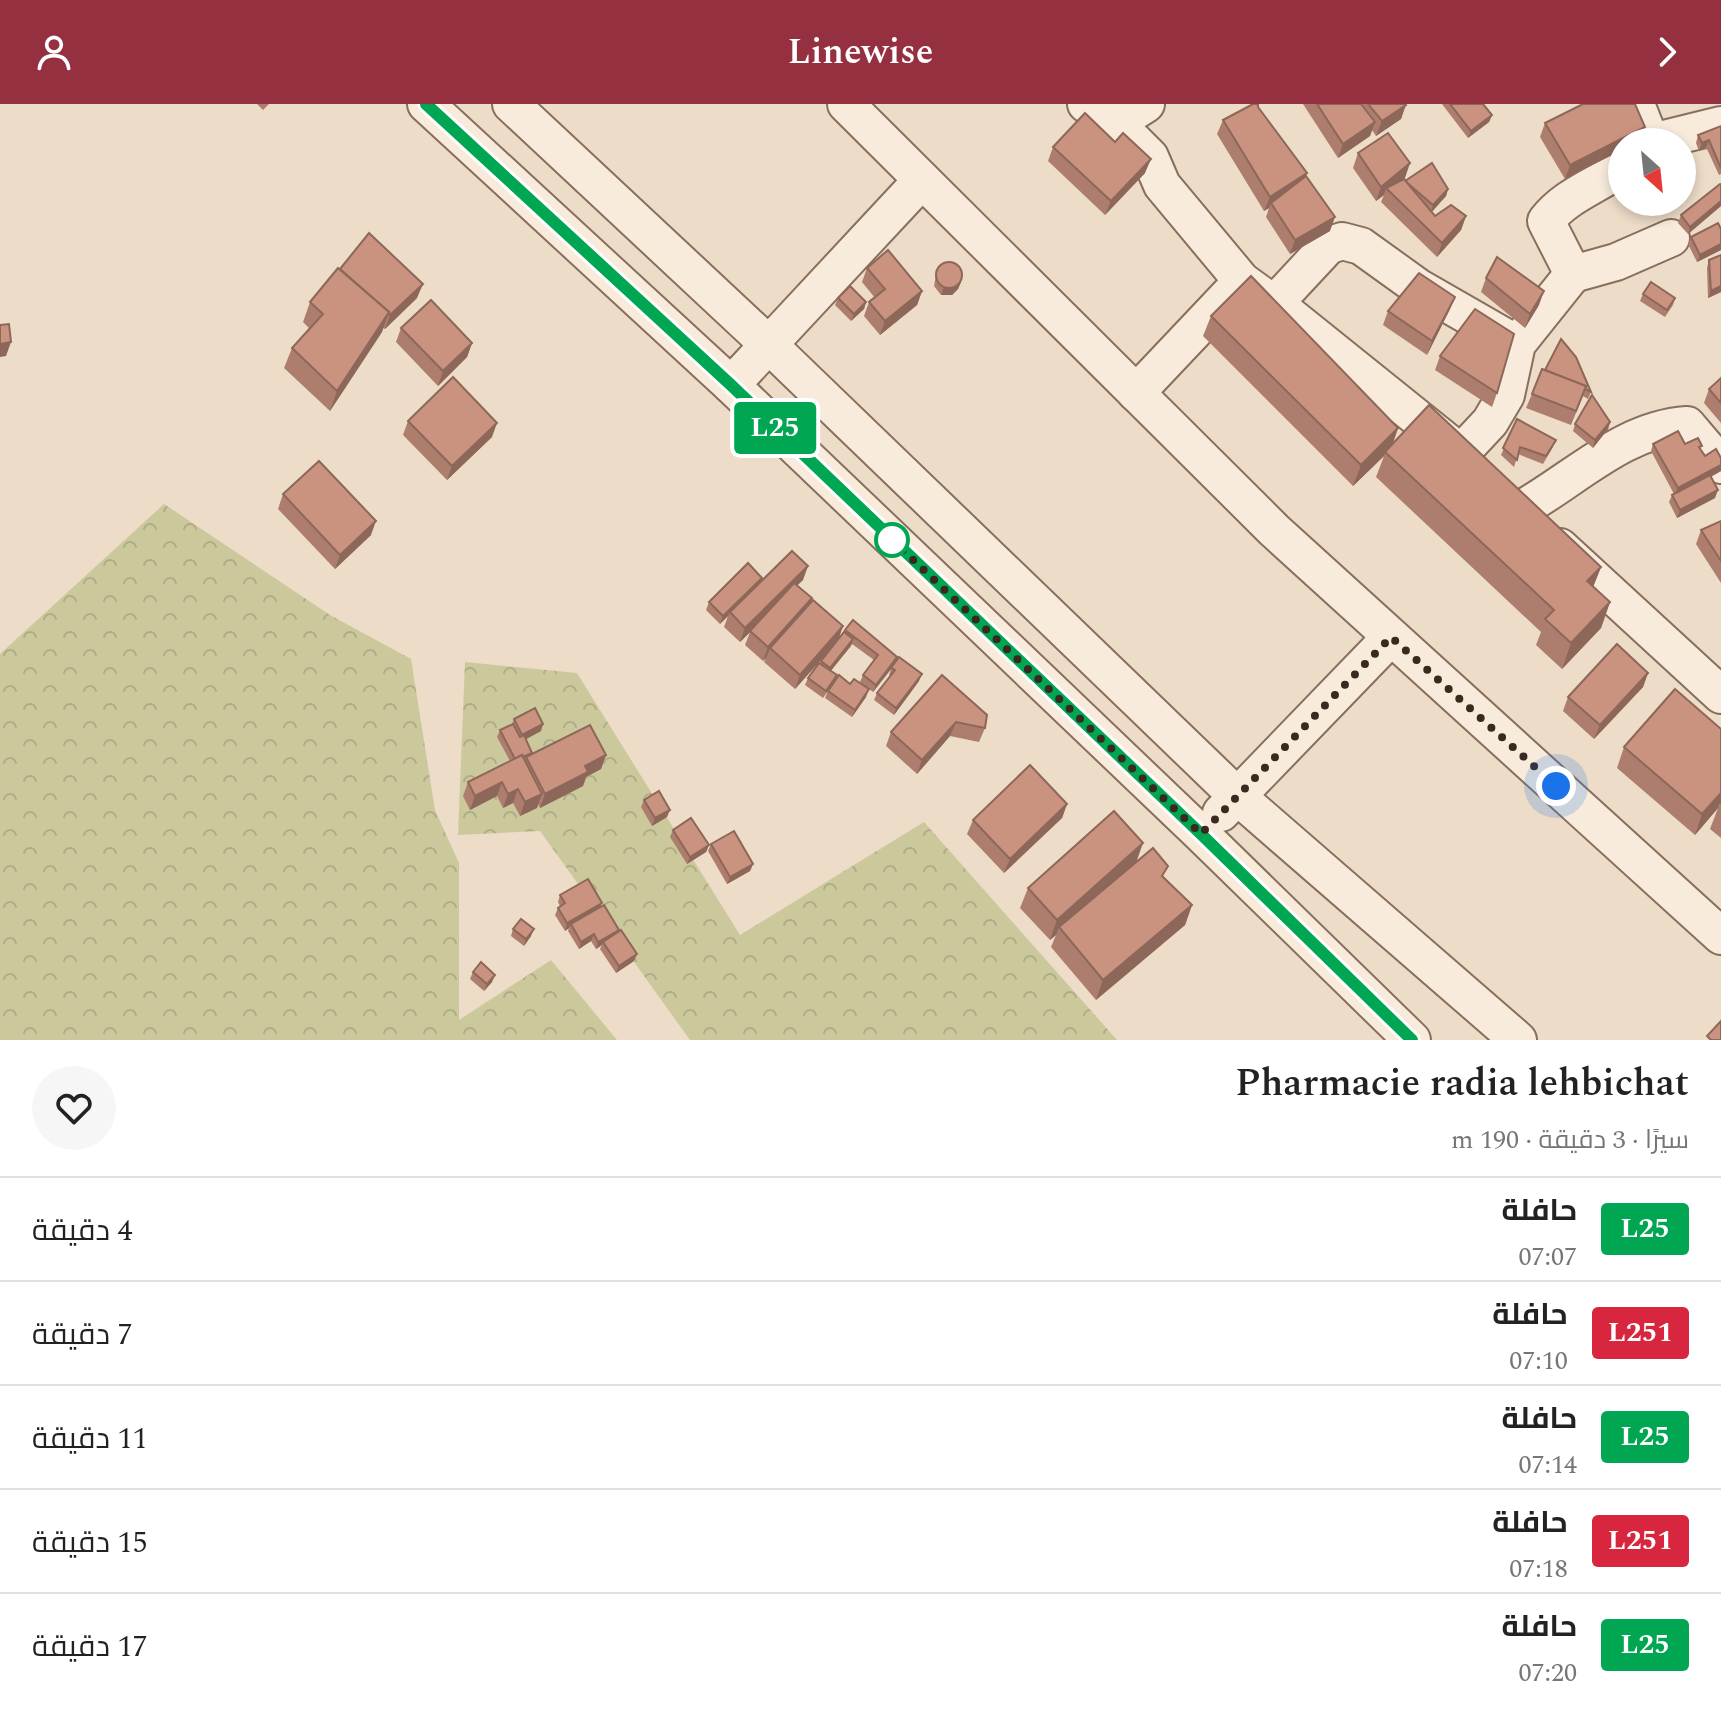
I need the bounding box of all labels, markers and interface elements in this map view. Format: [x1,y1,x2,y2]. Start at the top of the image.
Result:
text: Linewise [788,25,933,80]
icon: person [32,30,76,74]
icon: forward [1645,30,1689,74]
north arrow [1608,128,1696,216]
map controls [1608,128,1696,216]
line badge: L25 [729,402,821,454]
text: L25 [750,406,800,449]
unlabelled marker [875,523,909,557]
your location [1536,766,1576,806]
text: Pharmacie radia lehbichat [1235,1055,1689,1113]
button: heart [32,1066,116,1150]
text: سيرًا · 3 دقيقة · 190 m [1451,1120,1689,1160]
text: حافلة [1502,1188,1577,1234]
text: L25 [1620,1207,1670,1250]
text: 4 دقيقة [32,1208,133,1254]
text: 07:07 [1518,1237,1577,1277]
text: حافلة [1492,1292,1568,1338]
text: L251 [1608,1311,1673,1354]
text: 7 دقيقة [32,1312,133,1358]
text: 07:10 [1509,1341,1568,1381]
text: حافلة [1502,1396,1577,1442]
text: L25 [1620,1415,1670,1458]
text: 11 دقيقة [32,1416,148,1462]
text: 07:14 [1518,1445,1577,1485]
text: حافلة [1492,1500,1568,1546]
text: L251 [1608,1519,1673,1562]
text: 15 دقيقة [32,1520,148,1566]
text: 07:18 [1509,1549,1568,1589]
text: حافلة [1502,1604,1577,1650]
text: L25 [1620,1623,1670,1666]
text: 17 دقيقة [32,1624,148,1670]
text: 07:20 [1518,1653,1577,1693]

